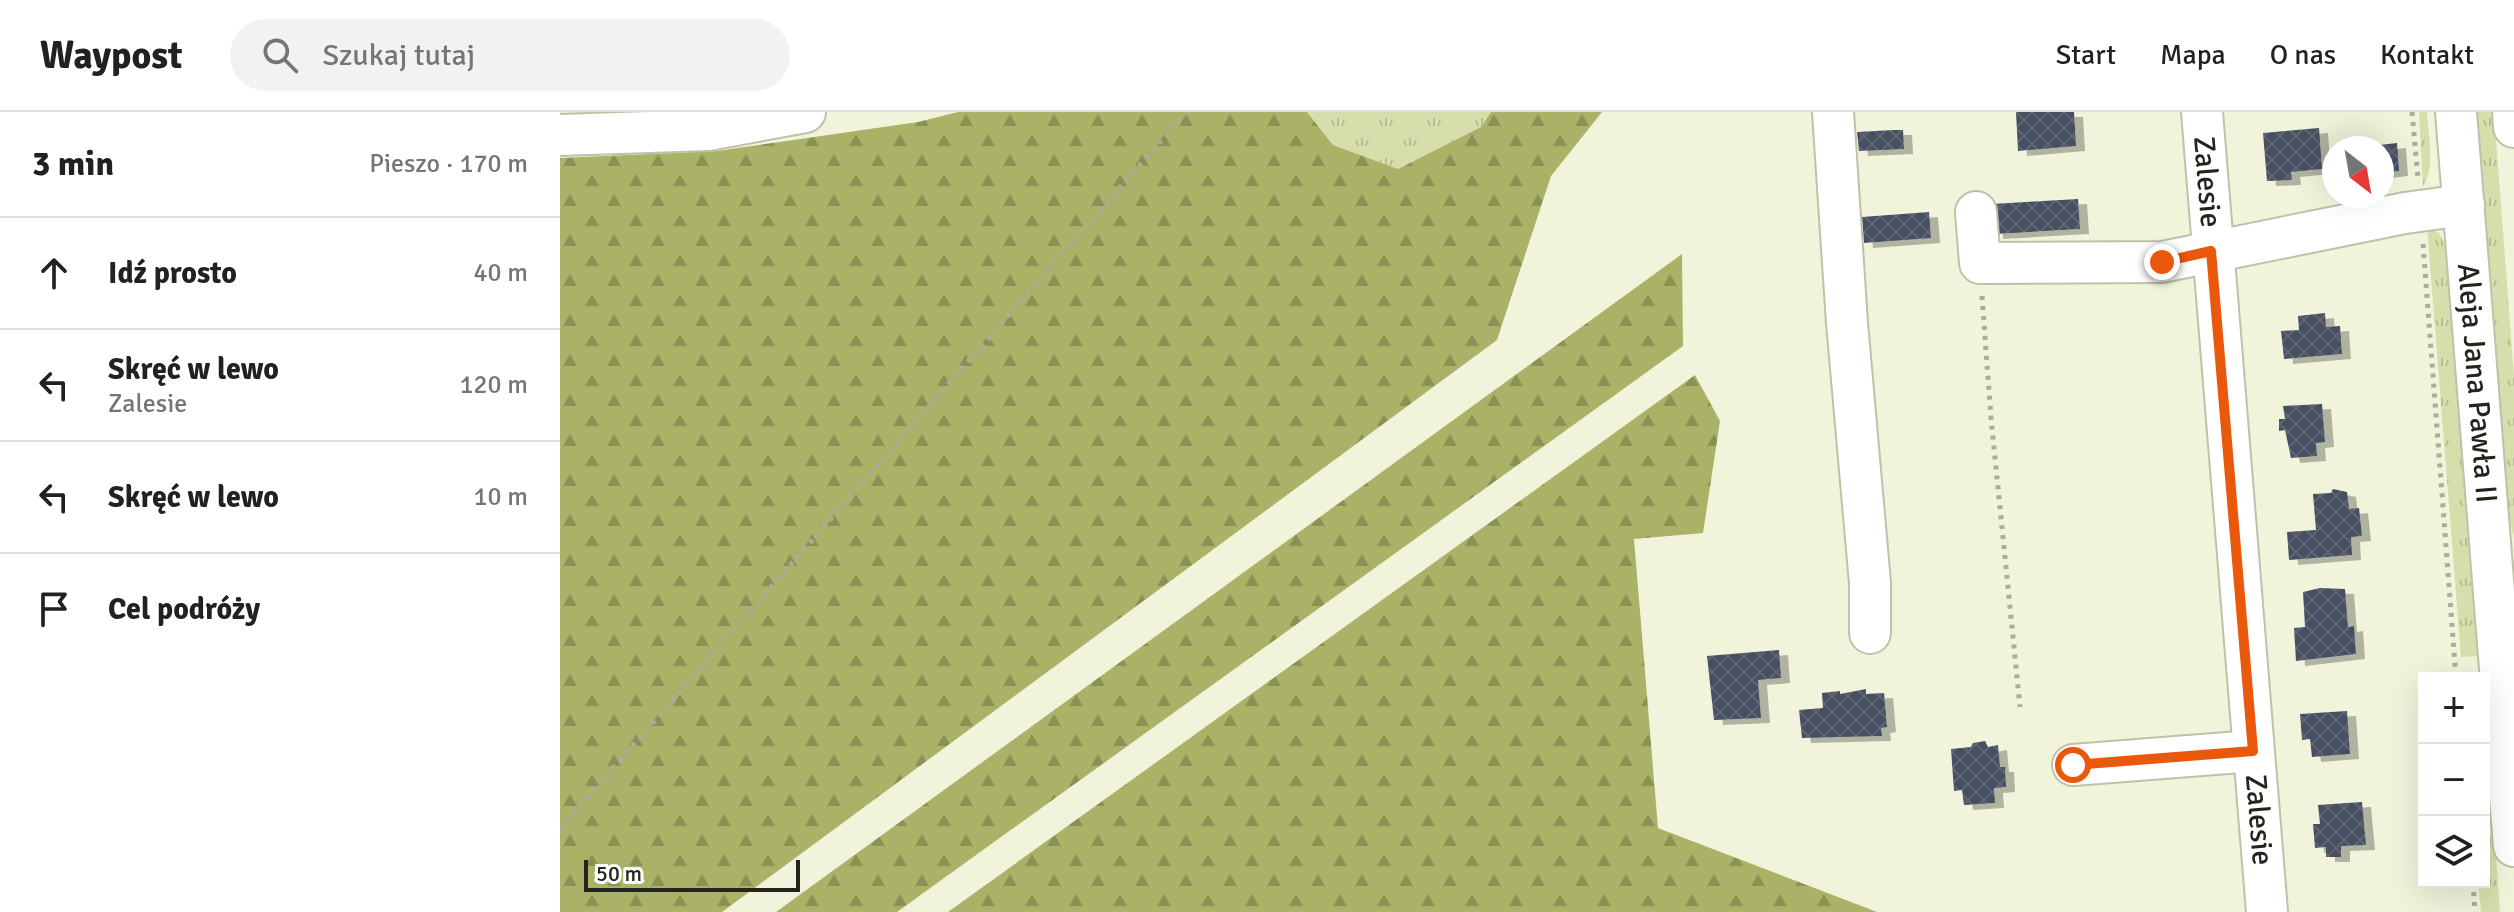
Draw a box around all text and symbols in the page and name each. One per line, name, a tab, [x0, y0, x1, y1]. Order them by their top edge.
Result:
search box	[230, 19, 790, 91]
text: Waypost	[40, 32, 182, 79]
icon: search	[258, 33, 302, 77]
text: Szukaj tutaj	[322, 37, 475, 74]
text: Start	[2056, 38, 2116, 72]
text: Mapa	[2160, 38, 2226, 72]
text: O nas	[2270, 38, 2336, 72]
text: Kontakt	[2380, 38, 2474, 72]
street label: Zalesie	[2186, 135, 2230, 229]
north arrow	[2322, 136, 2394, 208]
text: 3 min	[32, 143, 114, 185]
text: Pieszo · 170 m	[369, 148, 528, 180]
route end	[2144, 244, 2180, 280]
icon: ahead	[32, 251, 76, 295]
text: Idź prosto	[108, 255, 237, 292]
text: 40 m	[473, 257, 528, 289]
street label: Aleja Jana Pawła II	[2450, 262, 2505, 504]
text: Skręć w lewo	[108, 351, 279, 388]
icon: left	[32, 363, 76, 407]
text: 120 m	[459, 369, 528, 401]
text: Zalesie	[108, 388, 187, 420]
icon: left	[32, 475, 76, 519]
text: Skręć w lewo	[108, 479, 279, 516]
text: 10 m	[473, 481, 528, 513]
icon: arrive	[32, 587, 76, 631]
text: Cel podróży	[108, 591, 260, 628]
map controls	[2418, 672, 2490, 888]
button: +	[2418, 672, 2490, 744]
button: −	[2418, 744, 2490, 816]
route start	[2055, 747, 2091, 783]
street label: Zalesie	[2237, 773, 2282, 867]
button: layers	[2418, 816, 2490, 888]
scale bar	[584, 856, 800, 892]
text: 50 m	[596, 860, 642, 887]

